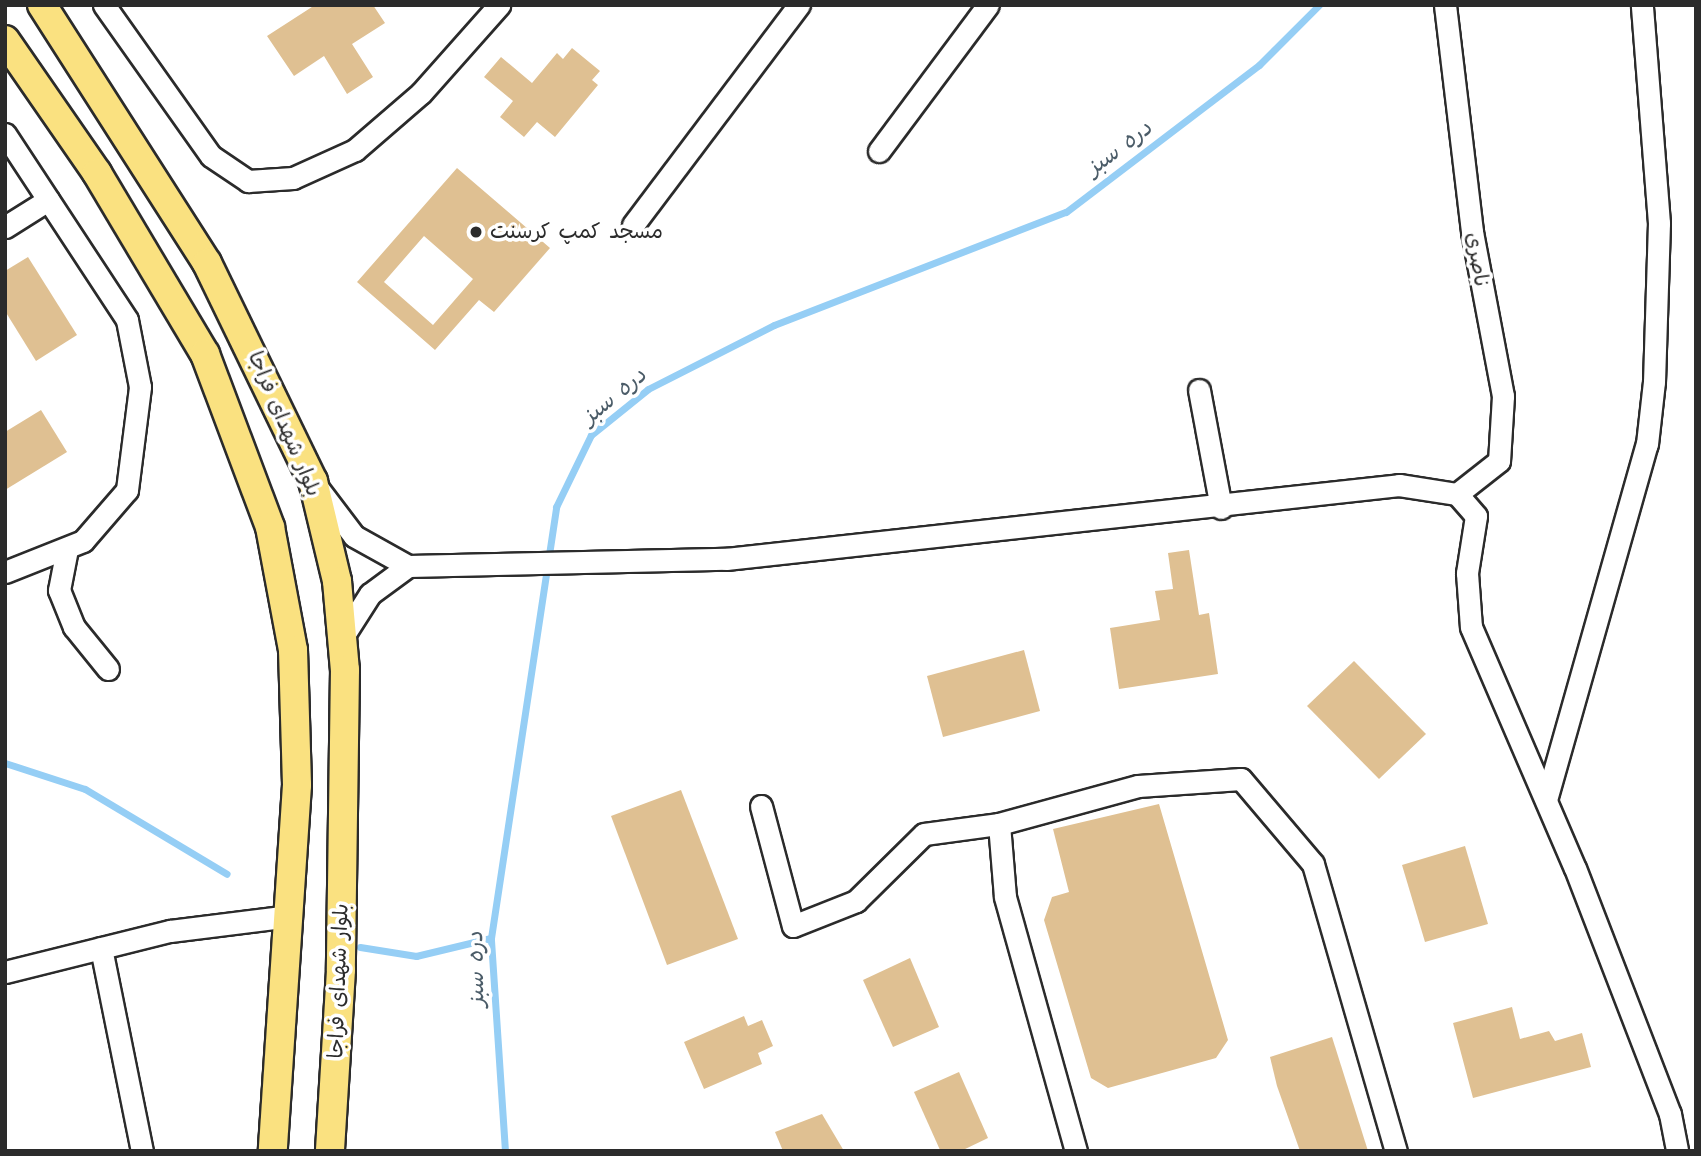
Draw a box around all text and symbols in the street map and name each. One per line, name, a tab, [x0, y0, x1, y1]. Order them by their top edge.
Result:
water label: دره سبز	[1081, 114, 1157, 182]
place label: مسجد کمپ کرسنت	[490, 219, 663, 245]
marker: مسجد کمپ کرسنت	[468, 224, 484, 240]
street label: ناصری	[1460, 231, 1494, 289]
street label: بلوار شهدای فراجا	[242, 348, 326, 500]
water label: دره سبز	[576, 362, 652, 430]
street label: بلوار شهدای فراجا	[324, 903, 354, 1059]
water label: دره سبز	[462, 931, 490, 1007]

